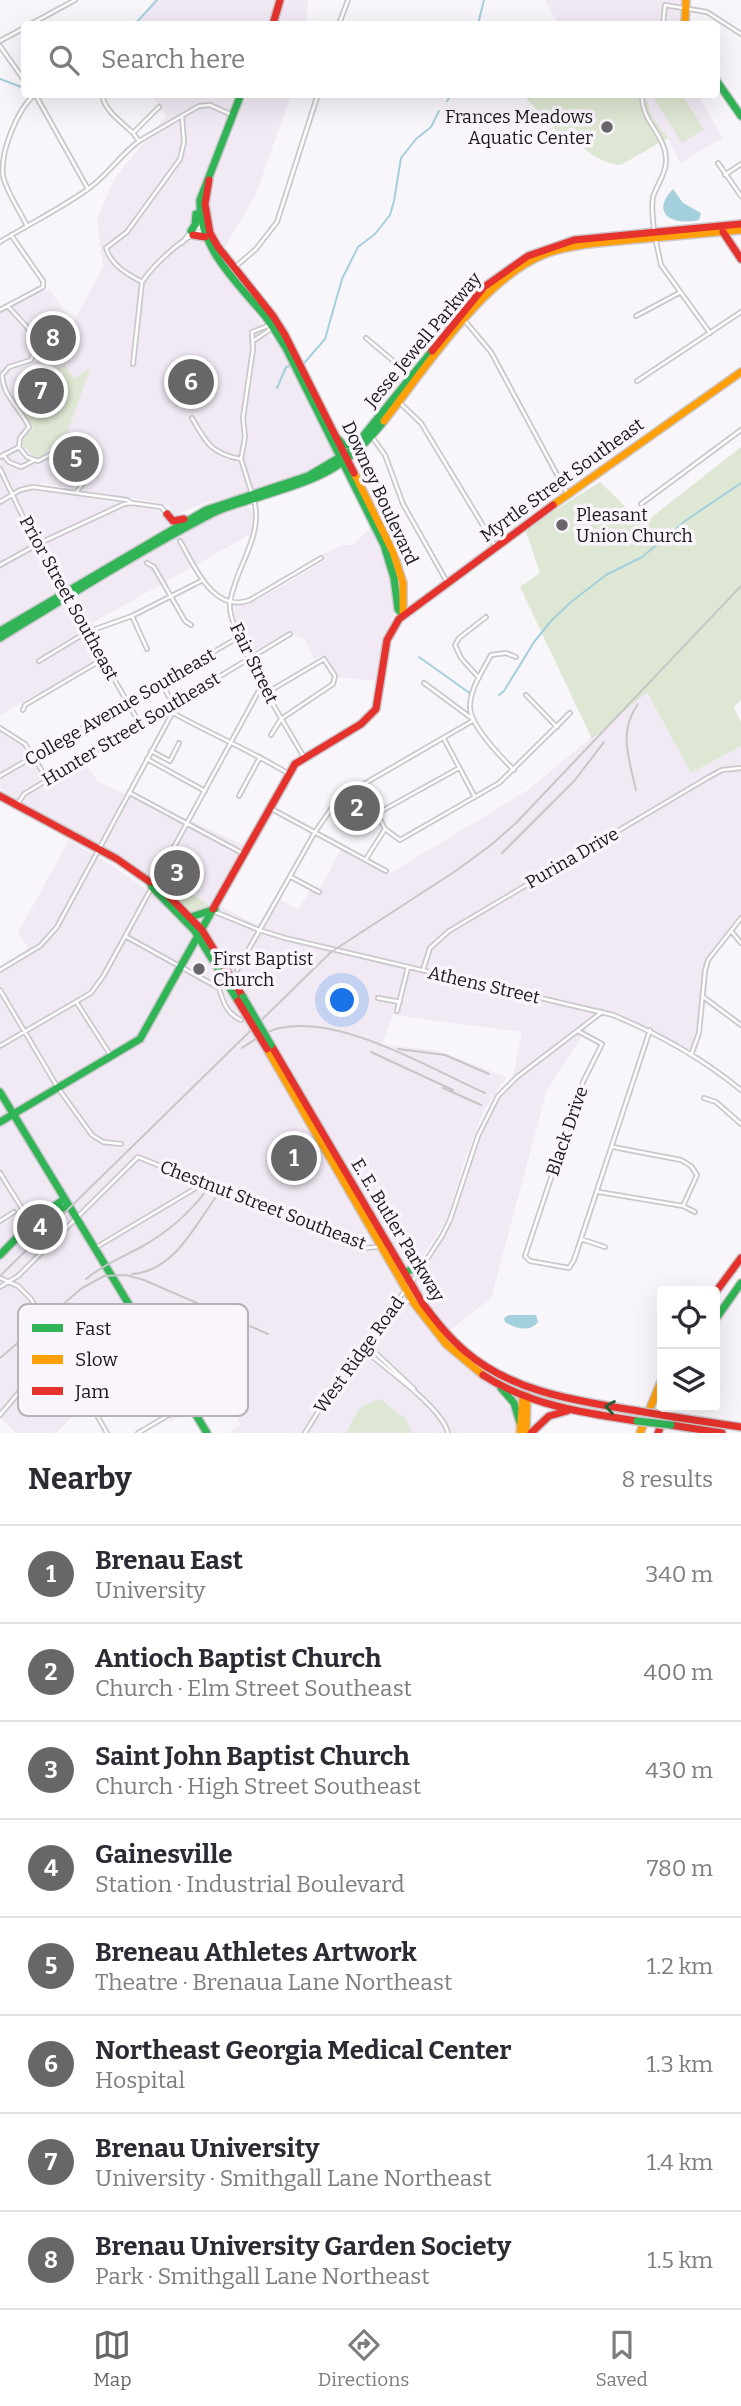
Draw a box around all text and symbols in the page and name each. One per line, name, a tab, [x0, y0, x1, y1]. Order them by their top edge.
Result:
search box	[21, 21, 720, 98]
icon: search	[45, 41, 83, 79]
text: Search here	[101, 44, 245, 75]
place label: Frances Meadows Aquatic Center	[445, 106, 593, 149]
marker: Frances Meadows Aquatic Center	[599, 119, 615, 135]
street label: Jesse Jewell Parkway	[359, 267, 486, 413]
pin: 8	[30, 312, 76, 364]
pin: 6	[168, 356, 214, 408]
pin: 7	[18, 365, 64, 417]
street label: Myrtle Street Southeast	[476, 413, 648, 547]
street label: Downey Boulevard	[337, 418, 423, 569]
pin: 5	[53, 433, 99, 485]
place label: Pleasant Union Church	[576, 504, 693, 547]
street label: Prior Street Southeast	[15, 512, 124, 684]
marker: Pleasant Union Church	[554, 517, 570, 533]
street label: Fair Street	[225, 619, 283, 707]
street label: College Avenue Southeast	[21, 643, 220, 771]
street label: Hunter Street Southeast	[38, 667, 224, 791]
pin: 2	[334, 782, 380, 834]
street label: Purina Drive	[521, 822, 623, 894]
pin: 3	[154, 847, 200, 899]
place label: First Baptist Church	[213, 948, 314, 991]
marker: First Baptist Church	[191, 961, 207, 977]
street label: Athens Street	[426, 961, 542, 1009]
your location	[325, 983, 359, 1017]
street label: Black Drive	[541, 1083, 593, 1179]
pin: 1	[271, 1132, 317, 1184]
street label: E. E. Butler Parkway	[347, 1154, 450, 1306]
street label: Chestnut Street Southeast	[157, 1156, 369, 1255]
pin: 4	[17, 1201, 63, 1253]
map controls	[657, 1286, 720, 1412]
button: locate	[657, 1286, 720, 1349]
street label: West Ridge Road	[309, 1292, 409, 1418]
legend	[18, 1304, 248, 1416]
text: Fast	[75, 1317, 112, 1340]
text: Slow	[75, 1348, 118, 1371]
button: layers	[657, 1349, 720, 1412]
text: Jam	[74, 1380, 109, 1403]
one-way arrow	[604, 1400, 616, 1415]
text: Nearby	[28, 1461, 132, 1497]
text: 8 results	[621, 1465, 713, 1493]
text: Brenau East	[95, 1545, 243, 1576]
text: 1	[46, 1560, 56, 1588]
text: 340 m	[645, 1560, 713, 1588]
text: University	[95, 1576, 205, 1604]
text: Antioch Baptist Church	[95, 1643, 381, 1674]
text: 2	[45, 1658, 57, 1686]
text: 400 m	[644, 1658, 713, 1686]
text: Church · Elm Street Southeast	[95, 1674, 412, 1702]
text: Saint John Baptist Church	[95, 1741, 410, 1772]
text: 3	[44, 1756, 58, 1784]
text: 430 m	[645, 1756, 713, 1784]
text: Church · High Street Southeast	[95, 1772, 421, 1800]
text: Gainesville	[95, 1839, 233, 1870]
text: 4	[44, 1854, 58, 1882]
text: 780 m	[647, 1854, 713, 1882]
text: Station · Industrial Boulevard	[95, 1870, 405, 1898]
text: Breneau Athletes Artwork	[95, 1937, 417, 1968]
text: 5	[45, 1952, 57, 1980]
text: 1.2 km	[647, 1952, 713, 1980]
text: Theatre · Brenaua Lane Northeast	[95, 1968, 452, 1996]
text: Northeast Georgia Medical Center	[95, 2035, 511, 2066]
text: 6	[44, 2050, 58, 2078]
text: 1.3 km	[646, 2050, 713, 2078]
text: Hospital	[95, 2066, 185, 2094]
text: Brenau University	[95, 2133, 319, 2164]
text: 7	[45, 2148, 57, 2176]
text: 1.4 km	[647, 2148, 713, 2176]
text: University · Smithgall Lane Northeast	[95, 2164, 492, 2192]
text: Brenau University Garden Society	[95, 2231, 511, 2262]
text: 8	[44, 2246, 58, 2274]
text: 1.5 km	[647, 2246, 713, 2274]
text: Park · Smithgall Lane Northeast	[95, 2262, 430, 2290]
tab: Map	[93, 2326, 132, 2391]
tab: Directions	[318, 2326, 409, 2391]
tab: Saved	[596, 2326, 648, 2391]

